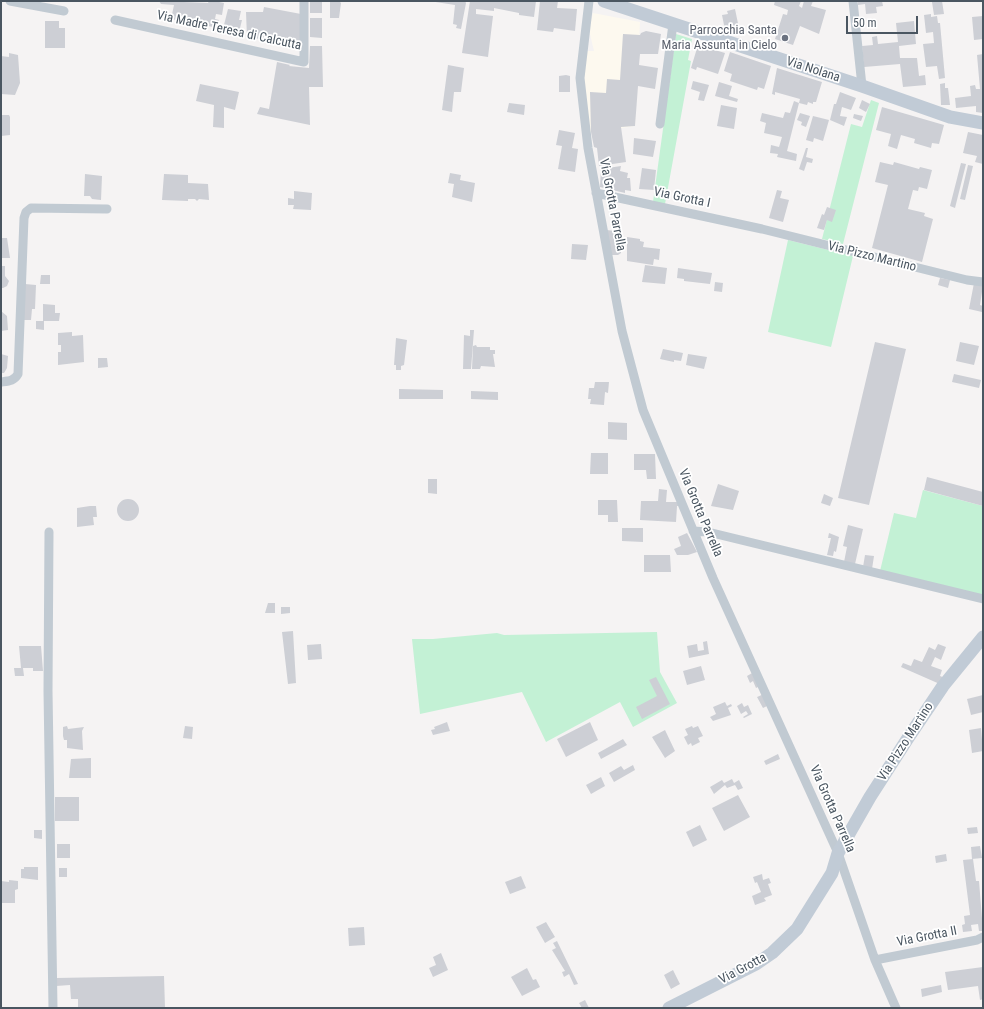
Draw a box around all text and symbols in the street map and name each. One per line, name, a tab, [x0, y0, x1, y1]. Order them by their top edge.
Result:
street label: Via Madre Teresa di Calcutta	[155, 8, 303, 54]
scale bar	[848, 8, 920, 34]
text: 50 m	[853, 16, 877, 30]
place label: Parrocchia Santa Maria Assunta in Cielo	[662, 23, 777, 54]
marker: Parrocchia Santa Maria Assunta in Cielo	[780, 33, 790, 43]
street label: Via Nolana	[784, 54, 842, 86]
street label: Via Grotta Parrella	[595, 157, 629, 253]
street label: Via Grotta I	[652, 184, 712, 212]
street label: Via Pizzo Martino	[826, 238, 918, 276]
street label: Via Grotta Parrella	[674, 467, 726, 559]
street label: Via Pizzo Martino	[875, 700, 937, 784]
street label: Via Grotta Parrella	[806, 763, 858, 855]
street label: Via Grotta II	[896, 924, 958, 950]
street label: Via Grotta	[717, 950, 769, 988]

